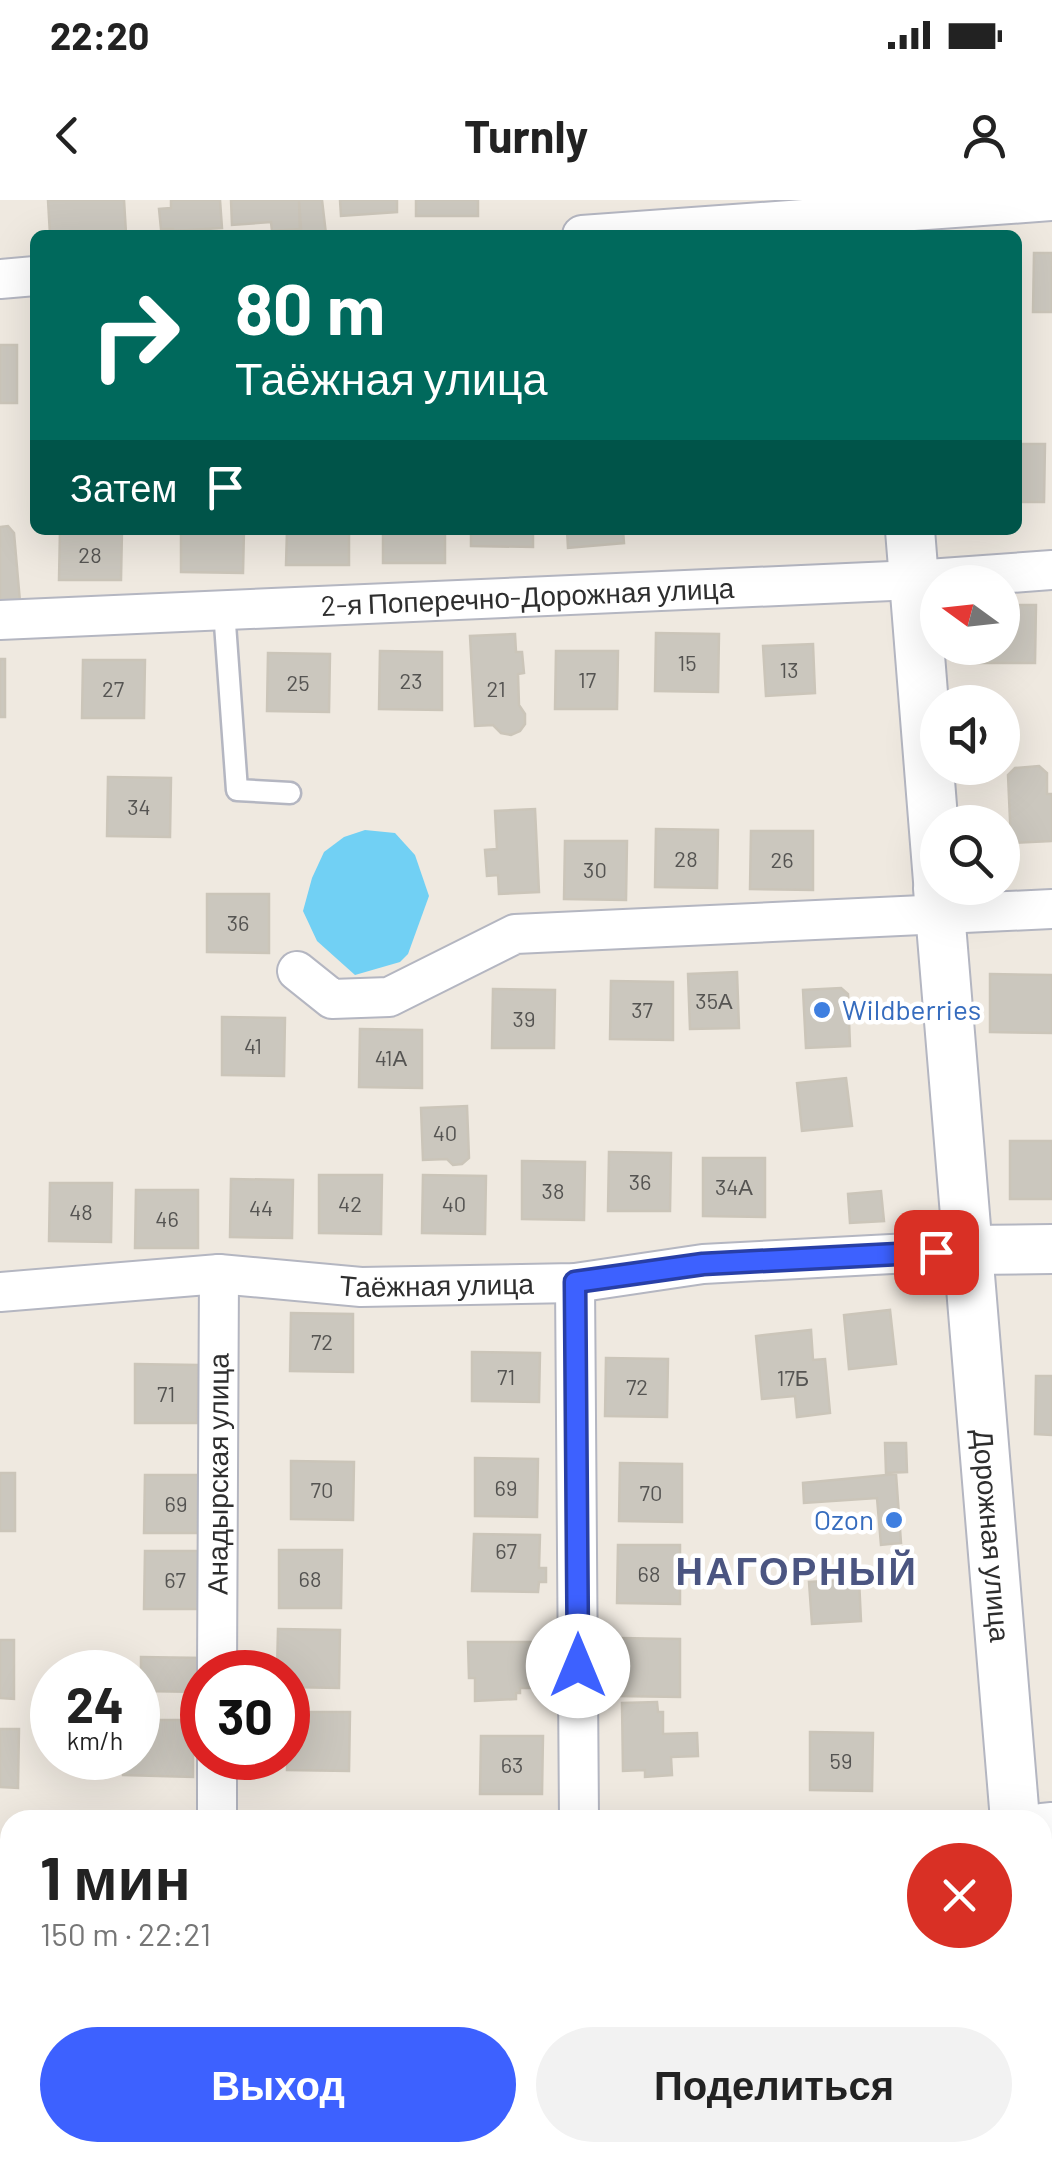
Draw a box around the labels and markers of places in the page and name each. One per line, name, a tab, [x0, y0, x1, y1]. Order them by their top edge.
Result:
place label: Wildberries	[842, 992, 981, 1026]
marker: Wildberries	[811, 999, 833, 1021]
pin	[894, 1210, 979, 1295]
place label: Ozon	[814, 1502, 874, 1536]
marker: Ozon	[883, 1509, 905, 1531]

